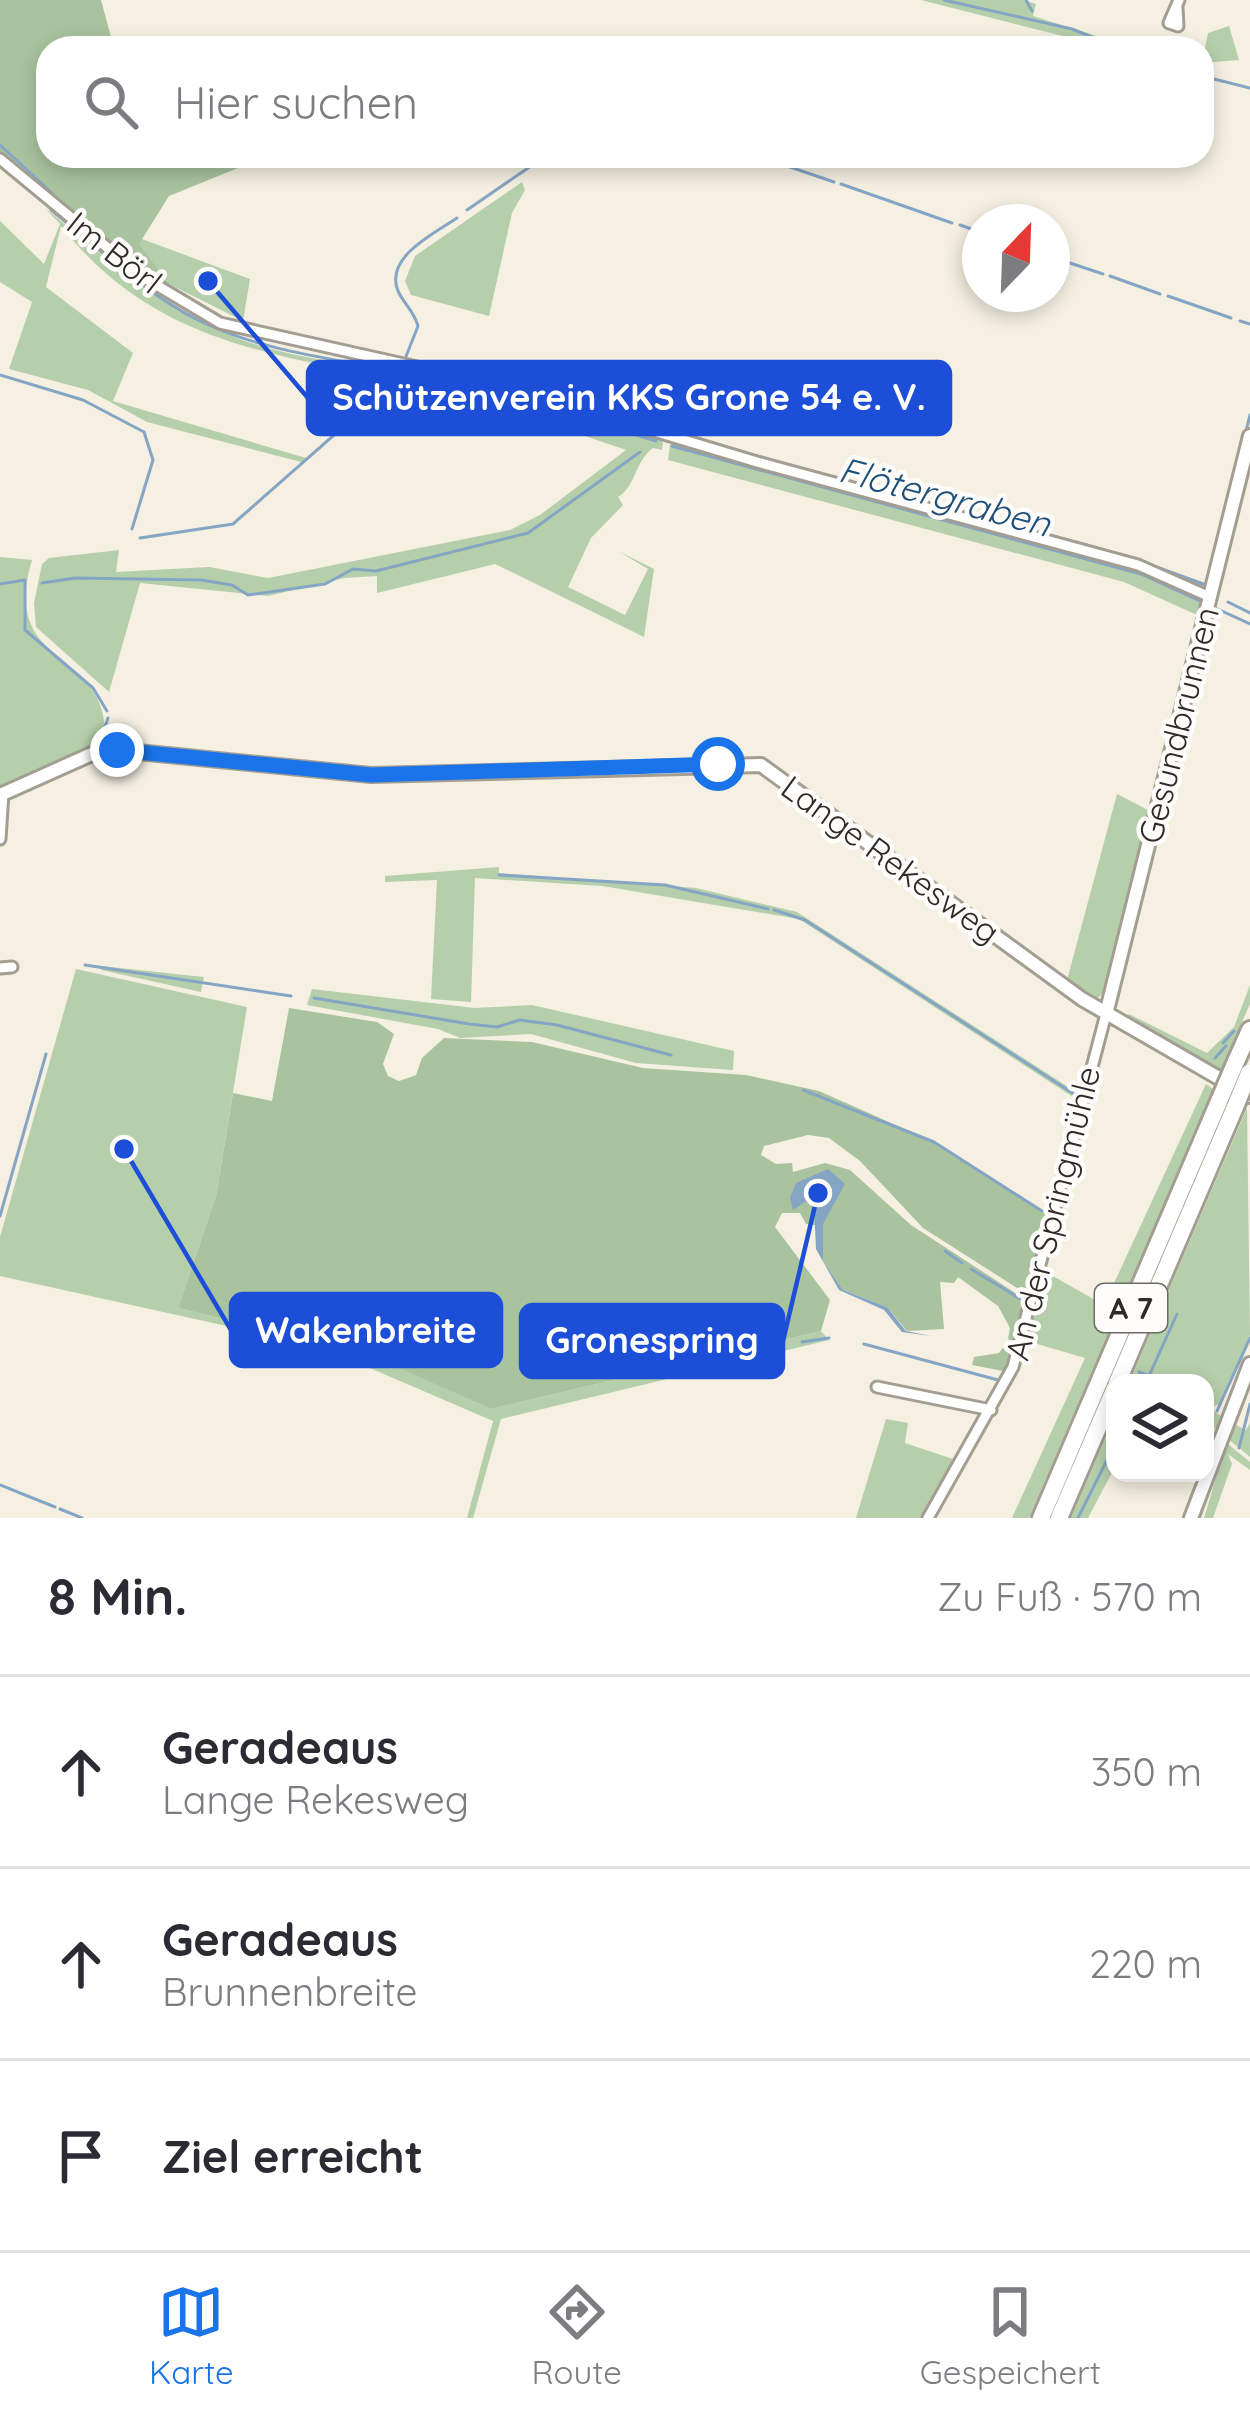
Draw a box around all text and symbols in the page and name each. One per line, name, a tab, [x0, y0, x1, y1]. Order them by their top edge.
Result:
search box	[36, 36, 1214, 168]
icon: search	[78, 69, 144, 135]
text: Hier suchen	[174, 74, 418, 130]
street label: Im Börl	[59, 202, 171, 302]
north arrow	[962, 204, 1070, 312]
callout: Schützenverein KKS Grone 54 e. V.	[308, 362, 950, 434]
text: Schützenverein KKS Grone 54 e. V.	[332, 374, 926, 419]
water label: Flötergraben	[834, 446, 1057, 546]
street label: Gesundbrunnen	[1129, 603, 1227, 847]
route end	[90, 723, 144, 777]
route start	[691, 737, 745, 791]
street label: Lange Rekesweg	[774, 766, 1008, 952]
street label: An der Springmühle	[996, 1062, 1108, 1364]
road number: A 7	[1095, 1284, 1167, 1332]
callout: Wakenbreite	[231, 1294, 501, 1366]
callout: Gronespring	[521, 1305, 783, 1377]
text: Wakenbreite	[255, 1307, 477, 1352]
text: Gronespring	[545, 1317, 759, 1362]
map controls	[1106, 1374, 1214, 1482]
button: layers	[1106, 1374, 1214, 1482]
text: 8 Min.	[48, 1564, 187, 1628]
text: Zu Fuß · 570 m	[937, 1572, 1202, 1621]
text: Geradeaus	[162, 1719, 398, 1775]
icon: ahead	[48, 1739, 114, 1805]
text: 350 m	[1091, 1747, 1202, 1796]
text: Lange Rekesweg	[162, 1775, 469, 1824]
text: Geradeaus	[162, 1911, 398, 1967]
icon: ahead	[48, 1931, 114, 1997]
text: 220 m	[1089, 1939, 1202, 1988]
text: Brunnenbreite	[162, 1967, 418, 2016]
icon: arrive	[48, 2123, 114, 2189]
text: Ziel erreicht	[162, 2128, 423, 2184]
tab: Karte	[149, 2279, 234, 2392]
tab: Route	[532, 2279, 622, 2392]
tab: Gespeichert	[920, 2279, 1101, 2392]

